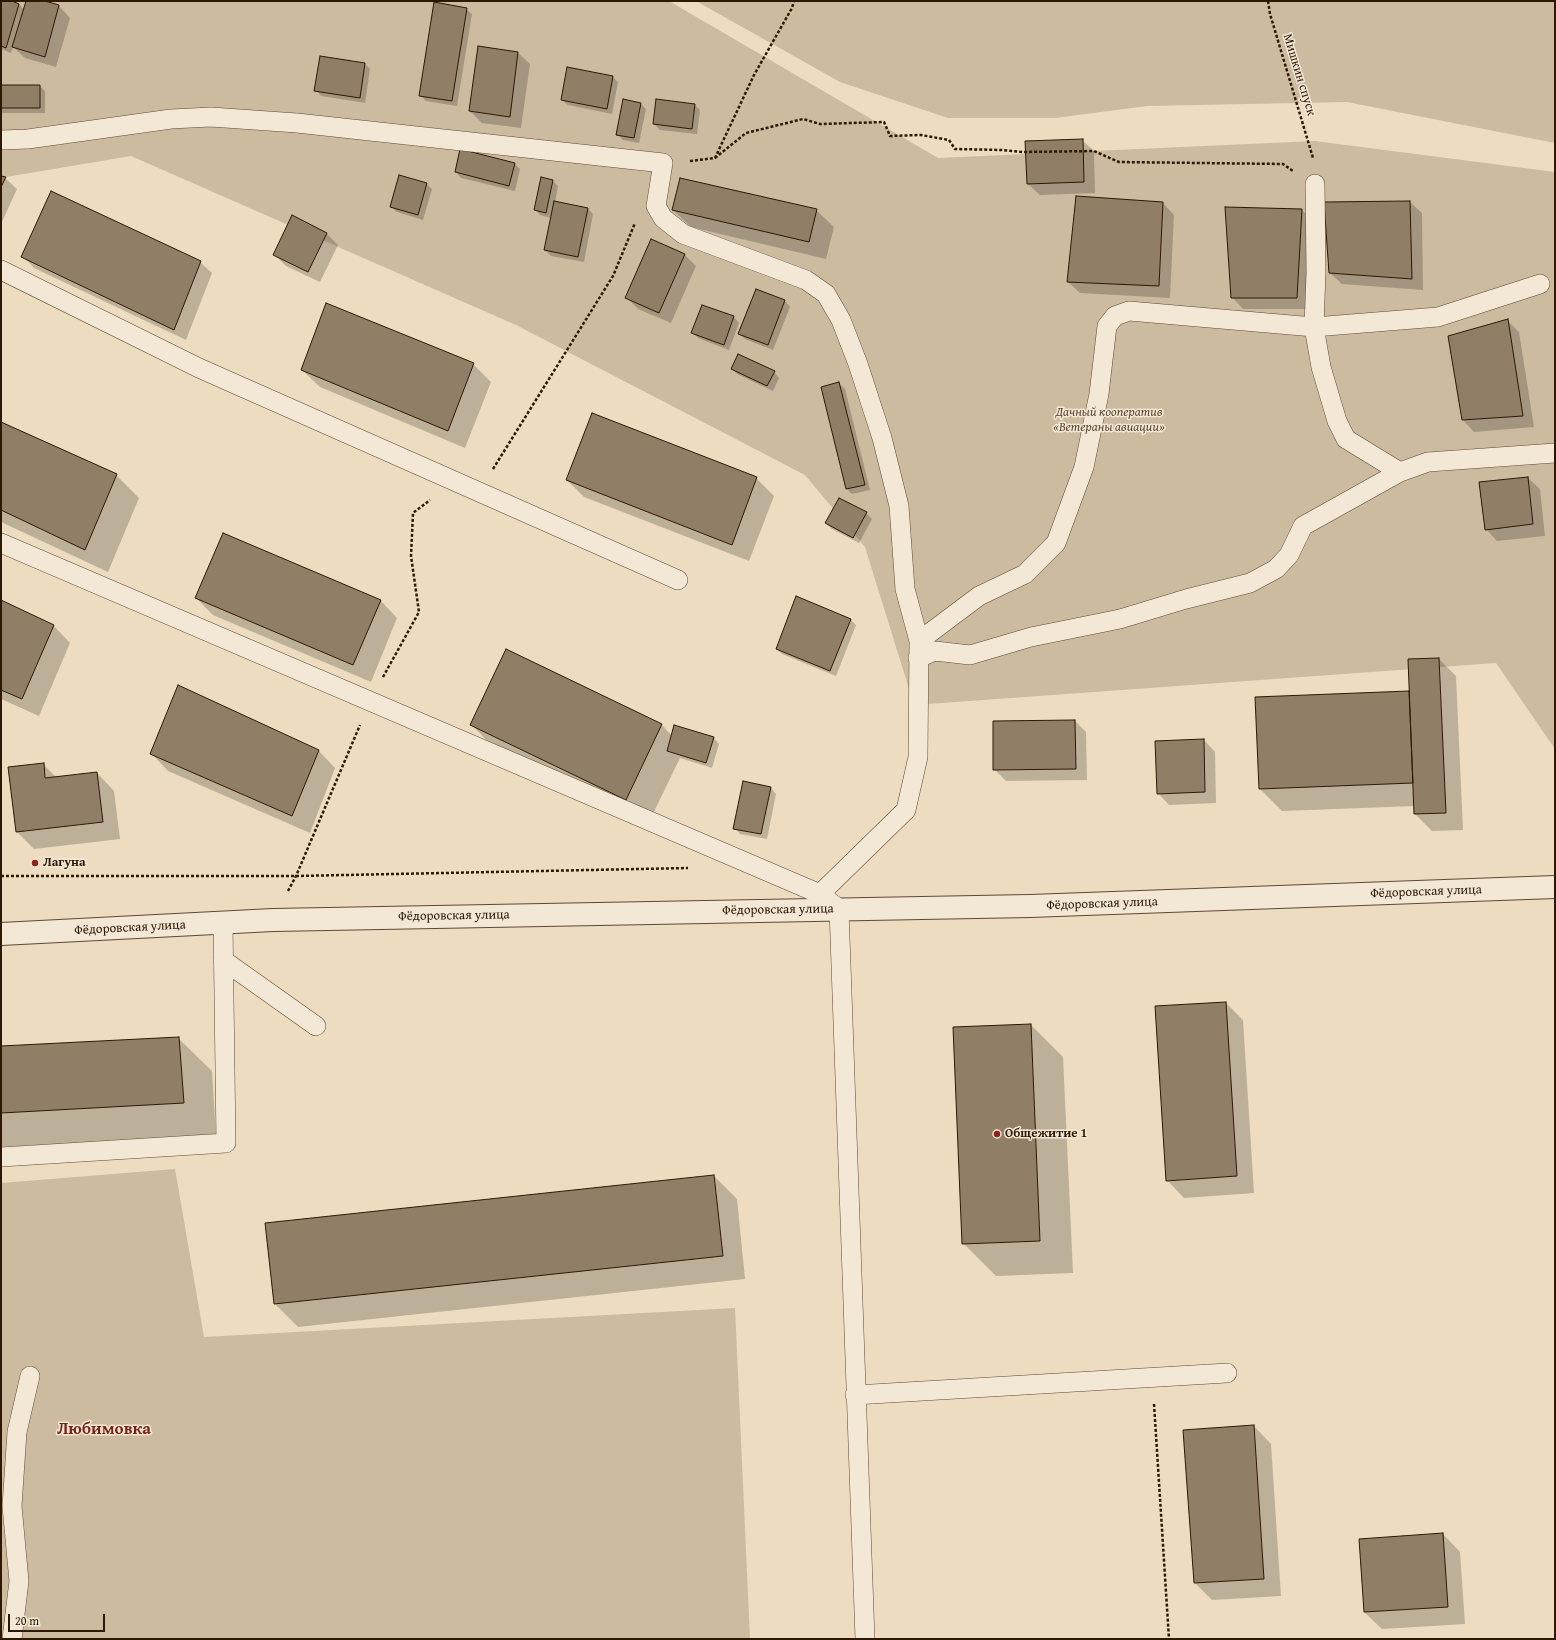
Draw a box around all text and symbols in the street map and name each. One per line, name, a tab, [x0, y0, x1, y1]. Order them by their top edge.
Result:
street label: Мишкин спуск	[1279, 32, 1319, 118]
park label: Дачный кооператив «Ветераны авиации»	[1053, 405, 1165, 436]
place label: Лагуна	[43, 855, 86, 871]
marker: Лагуна	[30, 858, 40, 868]
street label: Фёдоровская улица	[1370, 882, 1482, 902]
street label: Фёдоровская улица	[1046, 894, 1158, 914]
street label: Фёдоровская улица	[722, 901, 834, 919]
street label: Фёдоровская улица	[398, 907, 510, 925]
street label: Фёдоровская улица	[74, 917, 186, 939]
place label: Общежитие 1	[1005, 1126, 1087, 1142]
marker: Общежитие 1	[992, 1129, 1002, 1139]
district label: Любимовка	[57, 1420, 151, 1440]
scale bar	[10, 1606, 107, 1632]
text: 20 m	[15, 1612, 39, 1629]

